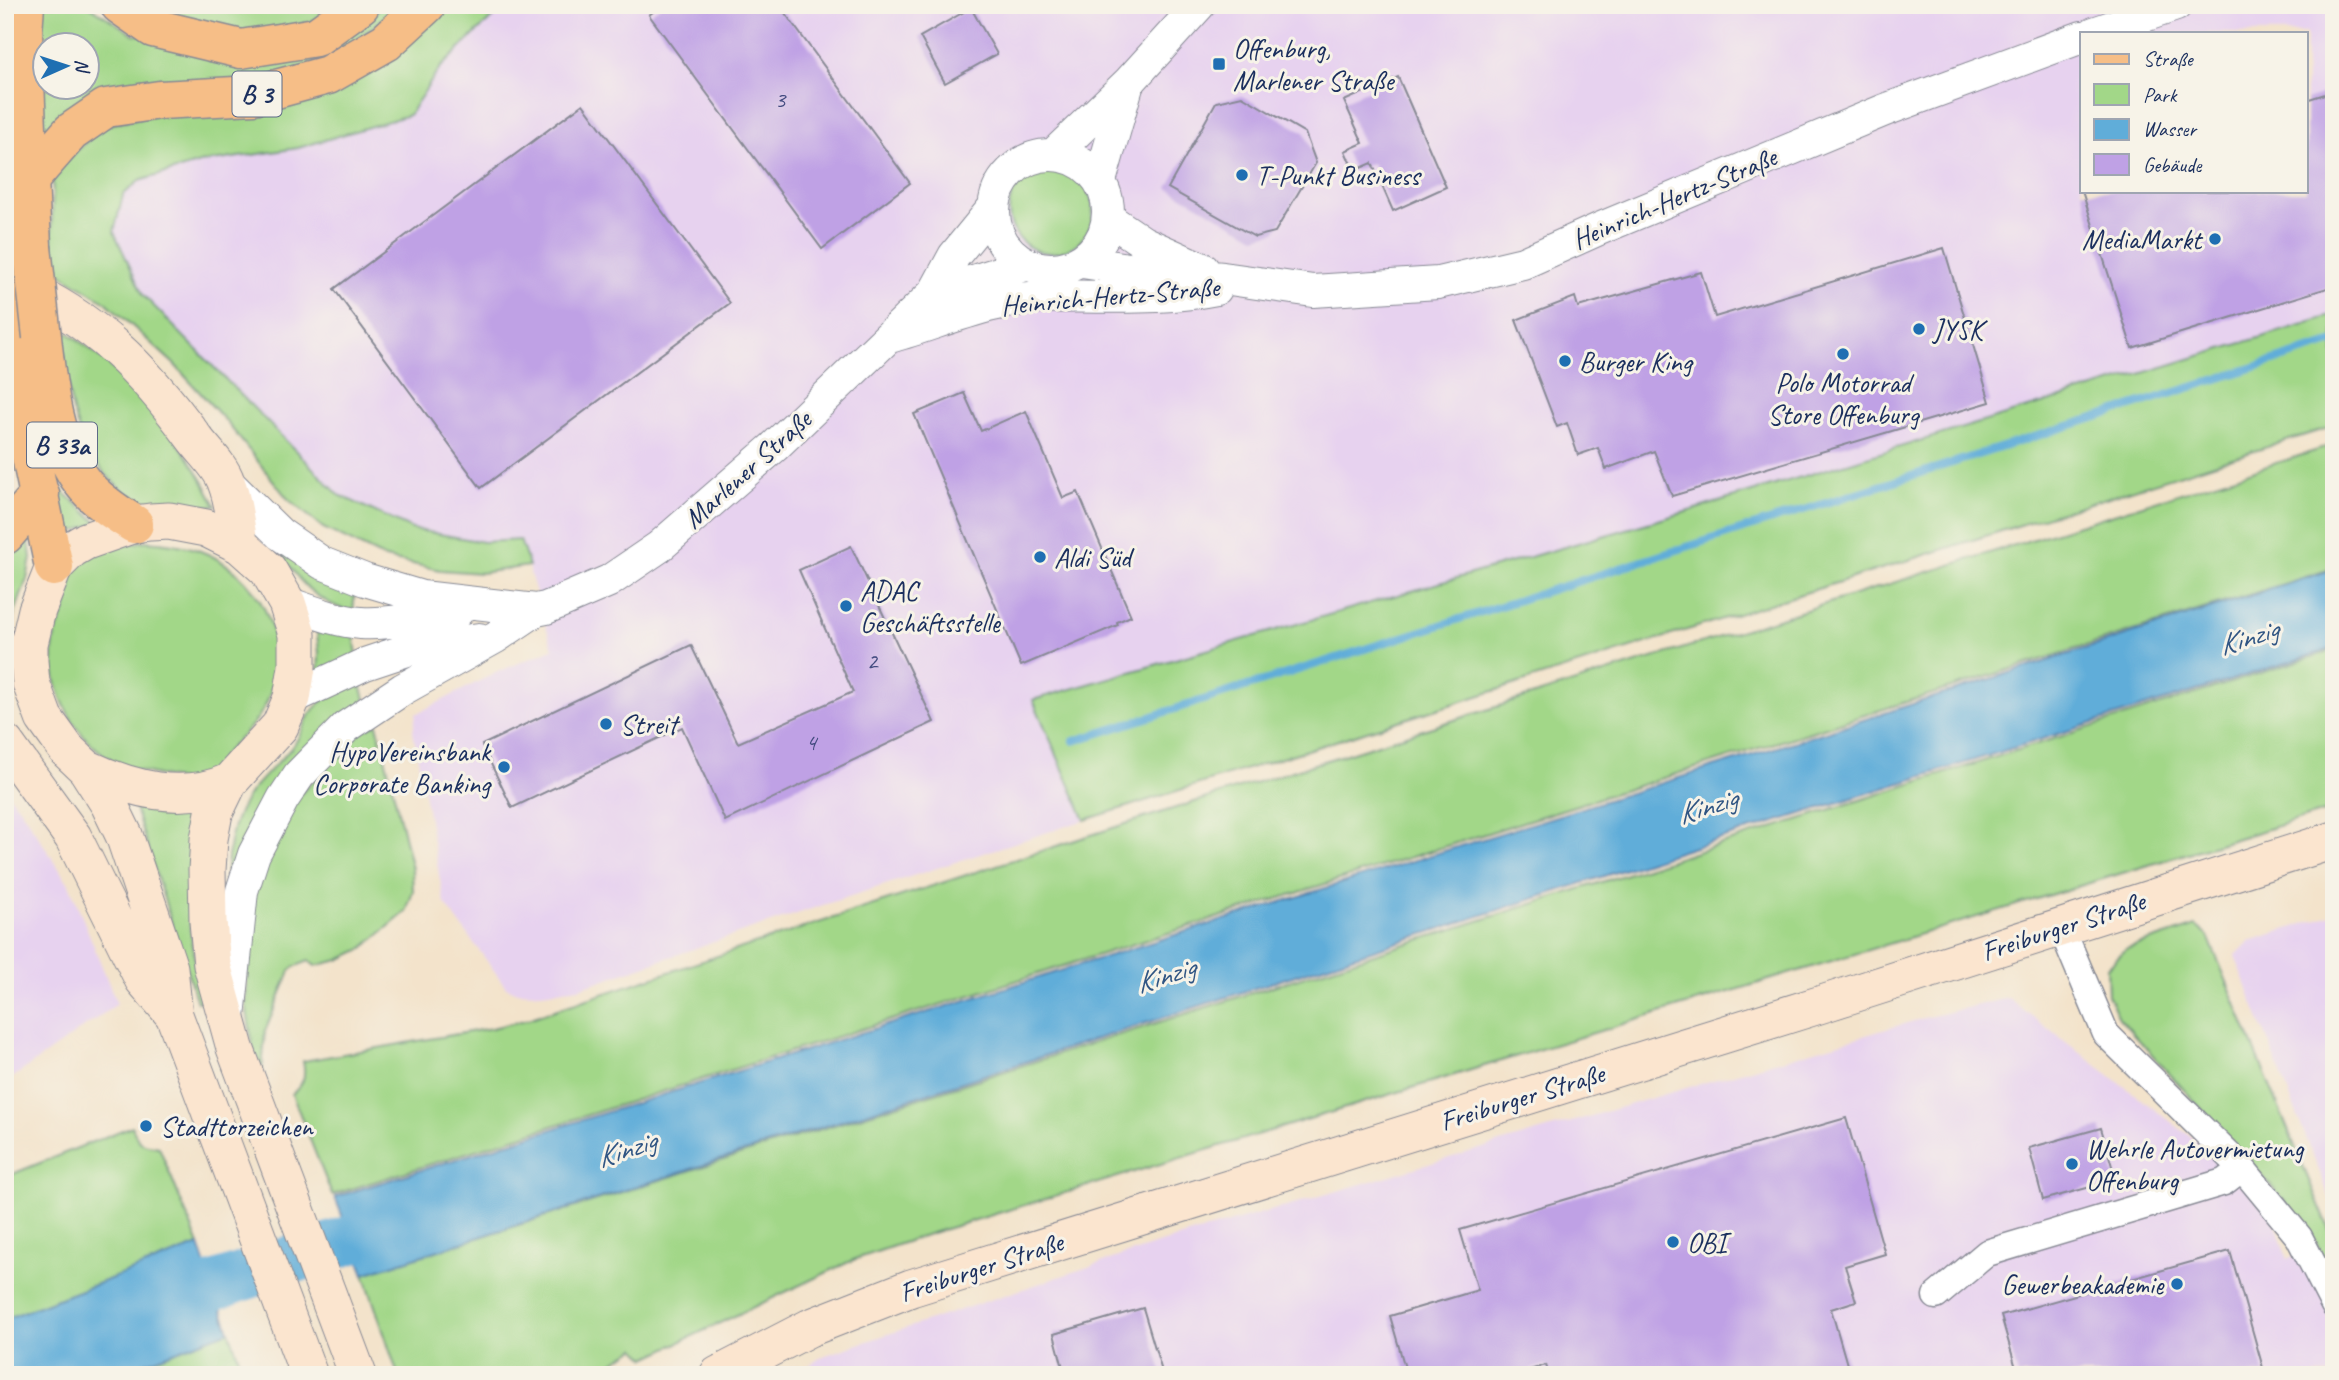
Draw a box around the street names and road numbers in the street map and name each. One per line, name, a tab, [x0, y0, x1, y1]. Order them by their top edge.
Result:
road number: B 3	[232, 72, 282, 116]
street label: Heinrich-Hertz-Straße	[1566, 138, 1783, 257]
street label: Heinrich-Hertz-Straße	[1000, 269, 1222, 323]
street label: Marlener Straße	[676, 401, 820, 536]
road number: B 33a	[27, 422, 97, 467]
street label: Freiburger Straße	[1977, 883, 2151, 969]
street label: Freiburger Straße	[1436, 1055, 1610, 1139]
street label: Freiburger Straße	[895, 1224, 1069, 1310]

